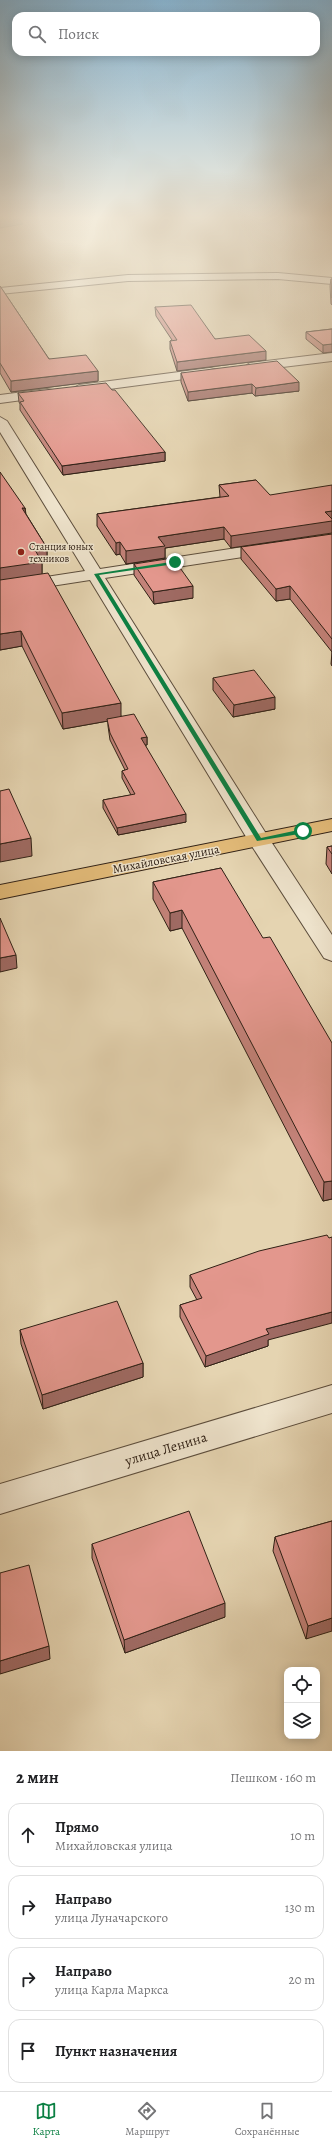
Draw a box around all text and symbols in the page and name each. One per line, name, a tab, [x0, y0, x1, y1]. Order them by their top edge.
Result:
search box	[12, 12, 320, 56]
icon: search	[26, 23, 48, 45]
text: Поиск	[58, 24, 99, 44]
place label: Станция юных техников	[29, 540, 93, 565]
marker: Станция юных техников	[16, 547, 26, 557]
route end	[166, 553, 184, 571]
route start	[294, 822, 312, 840]
street label: Михайловская улица	[111, 841, 221, 877]
street label: улица Ленина	[122, 1427, 210, 1471]
map controls	[284, 1667, 320, 1739]
button: locate	[284, 1667, 320, 1703]
button: layers	[284, 1703, 320, 1739]
text: 2 мин	[16, 1766, 59, 1789]
text: Пешком · 160 m	[230, 1769, 316, 1786]
text: Прямо	[55, 1817, 99, 1837]
icon: ahead	[17, 1824, 39, 1846]
text: 10 m	[290, 1827, 315, 1844]
text: Михайловская улица	[55, 1837, 173, 1854]
text: Направо	[55, 1889, 112, 1909]
icon: right	[17, 1896, 39, 1918]
text: 130 m	[285, 1899, 315, 1916]
text: улица Луначарского	[55, 1909, 168, 1926]
text: Направо	[55, 1961, 112, 1981]
icon: right	[17, 1968, 39, 1990]
text: 20 m	[289, 1971, 315, 1988]
text: улица Карла Маркса	[55, 1981, 168, 1998]
icon: arrive	[17, 2040, 39, 2062]
text: Пункт назначения	[55, 2041, 177, 2061]
tab: Карта	[32, 2100, 60, 2139]
tab: Маршрут	[125, 2100, 170, 2139]
tab: Сохранённые	[235, 2100, 300, 2139]

